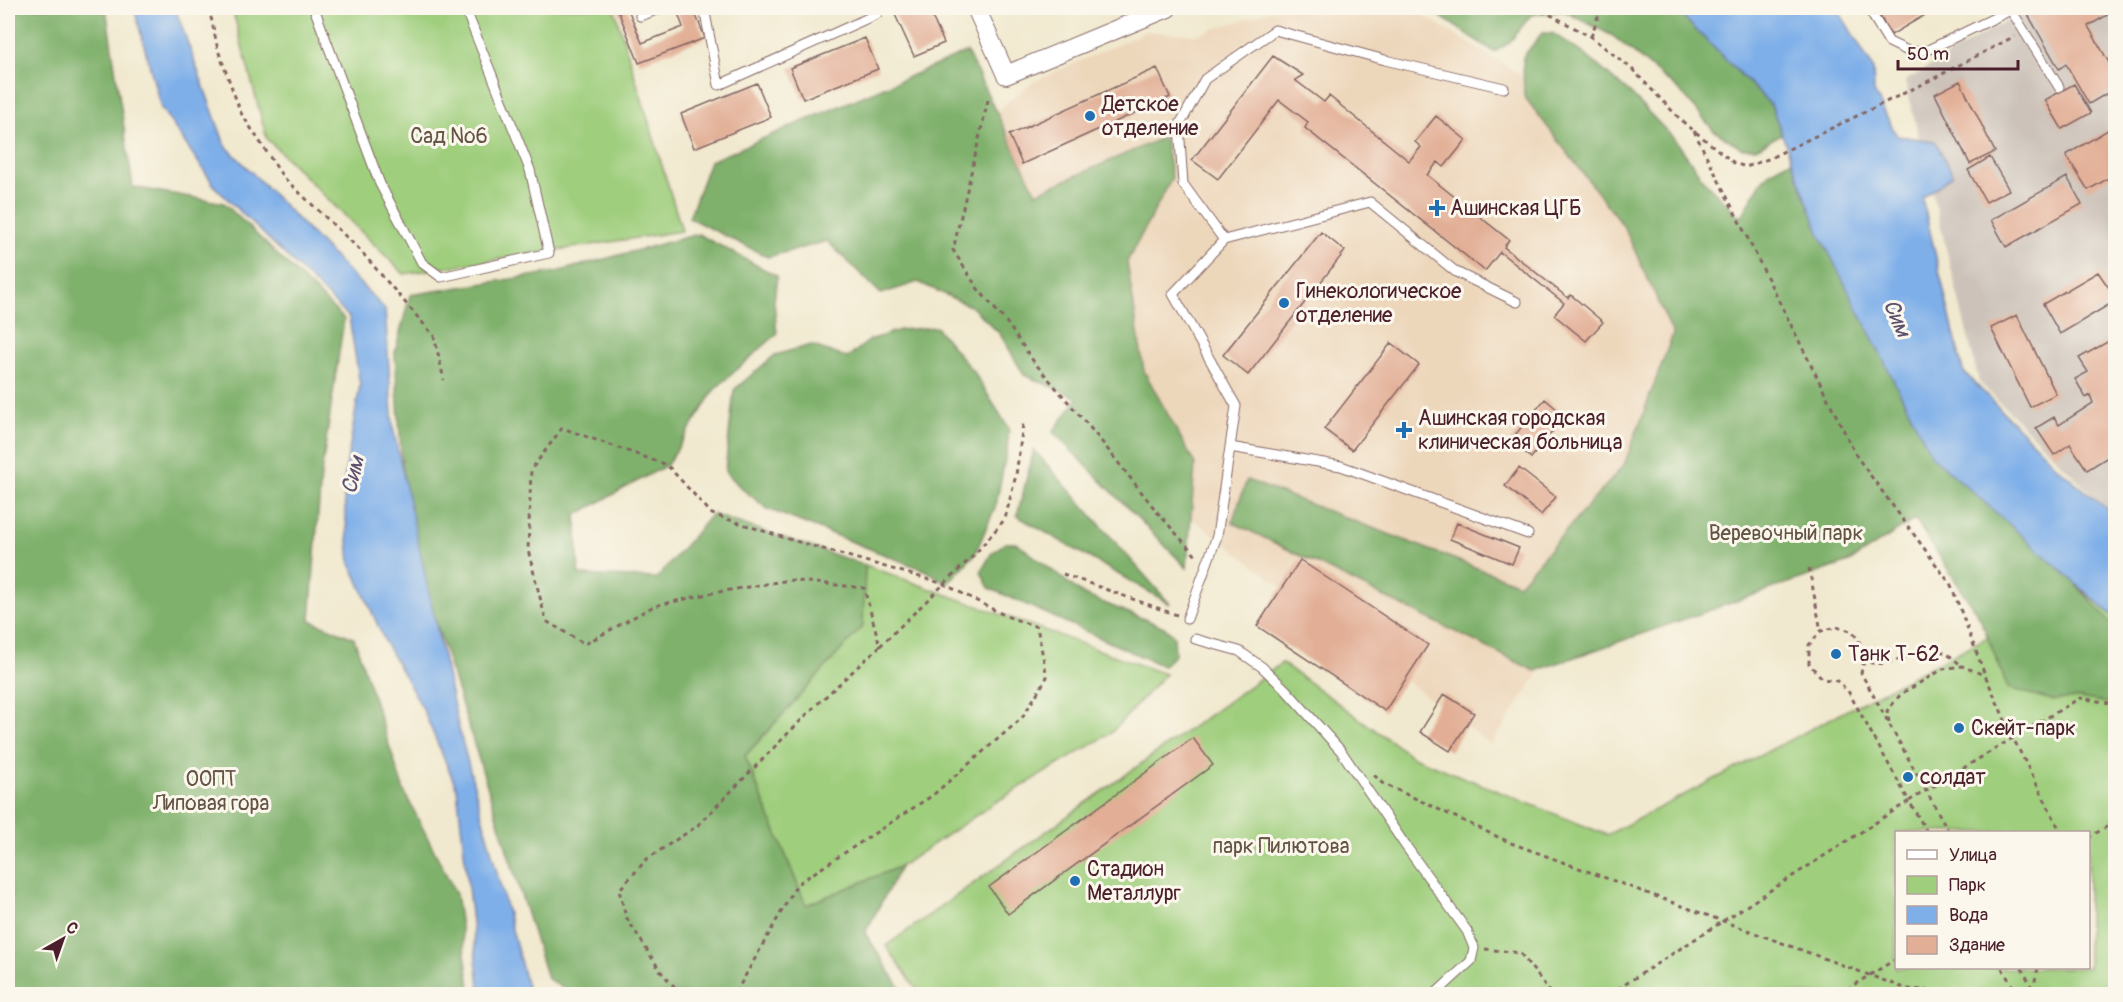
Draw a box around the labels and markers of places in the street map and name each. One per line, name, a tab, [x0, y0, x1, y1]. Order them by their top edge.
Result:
place label: Детское отделение	[1101, 91, 1199, 142]
marker: Детское отделение	[1083, 109, 1097, 123]
place label: Ашинская ЦГБ	[1450, 195, 1582, 222]
marker: Ашинская ЦГБ	[1428, 199, 1446, 217]
place label: Гинекологическое отделение	[1296, 278, 1462, 329]
marker: Гинекологическое отделение	[1277, 296, 1291, 310]
place label: Ашинская городская клиническая больница	[1418, 405, 1623, 456]
marker: Ашинская городская клиническая больница	[1395, 421, 1413, 439]
place label: Танк Т-62	[1848, 641, 1940, 668]
marker: Танк Т-62	[1829, 647, 1843, 661]
place label: Скейт-парк	[1971, 715, 2076, 742]
marker: Скейт-парк	[1952, 721, 1966, 735]
place label: солдат	[1920, 764, 1986, 791]
marker: солдат	[1901, 770, 1915, 784]
place label: Стадион Металлург	[1087, 856, 1181, 907]
marker: Стадион Металлург	[1068, 874, 1082, 888]

